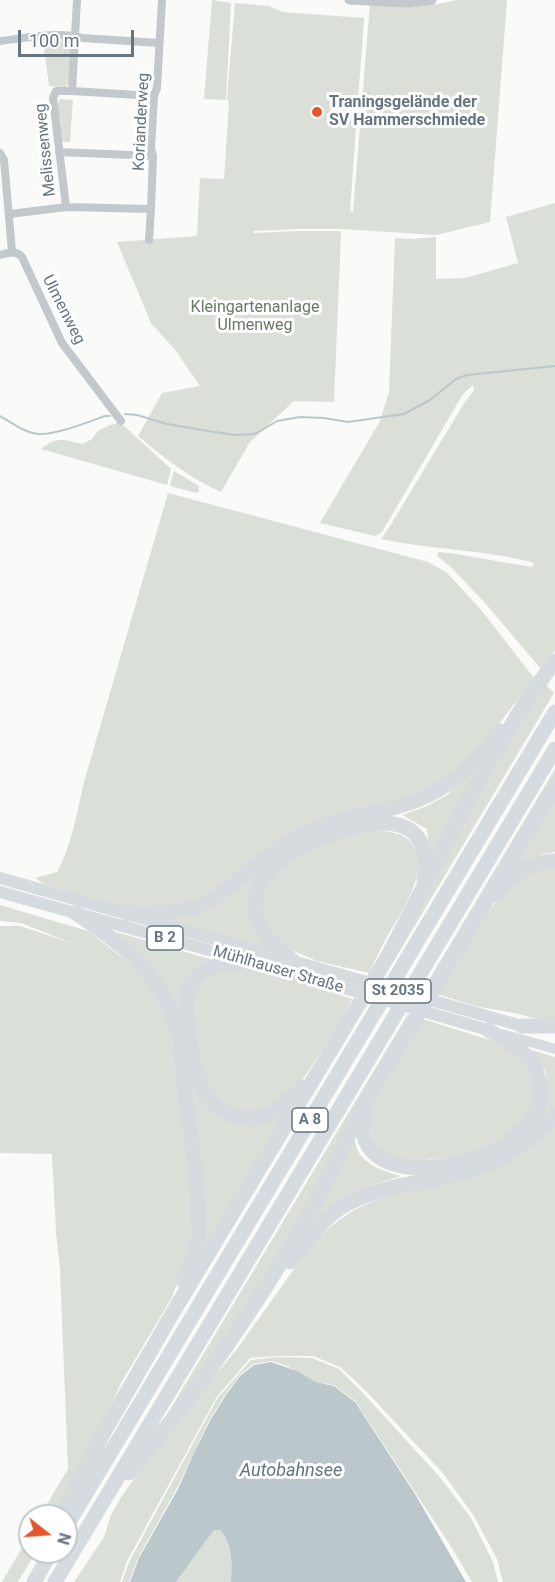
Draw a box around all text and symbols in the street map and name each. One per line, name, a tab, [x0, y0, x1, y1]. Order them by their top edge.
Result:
scale bar	[21, 18, 136, 56]
text: 100 m	[29, 30, 80, 51]
street label: Korianderweg	[130, 72, 154, 172]
place label: Traningsgelände der SV Hammerschmiede	[329, 93, 485, 131]
street label: Melissenweg	[32, 102, 60, 198]
marker: Traningsgelände der SV Hammerschmiede	[310, 105, 324, 119]
street label: Ulmenweg	[37, 272, 89, 348]
park label: Kleingartenanlage Ulmenweg	[191, 298, 319, 336]
road number: B 2	[147, 926, 183, 950]
street label: Mühlhauser Straße	[211, 942, 345, 998]
road number: St 2035	[365, 979, 431, 1003]
road number: A 8	[292, 1108, 328, 1132]
water label: Autobahnsee	[240, 1460, 342, 1482]
north arrow	[18, 1504, 78, 1564]
text: N	[53, 1531, 75, 1547]

